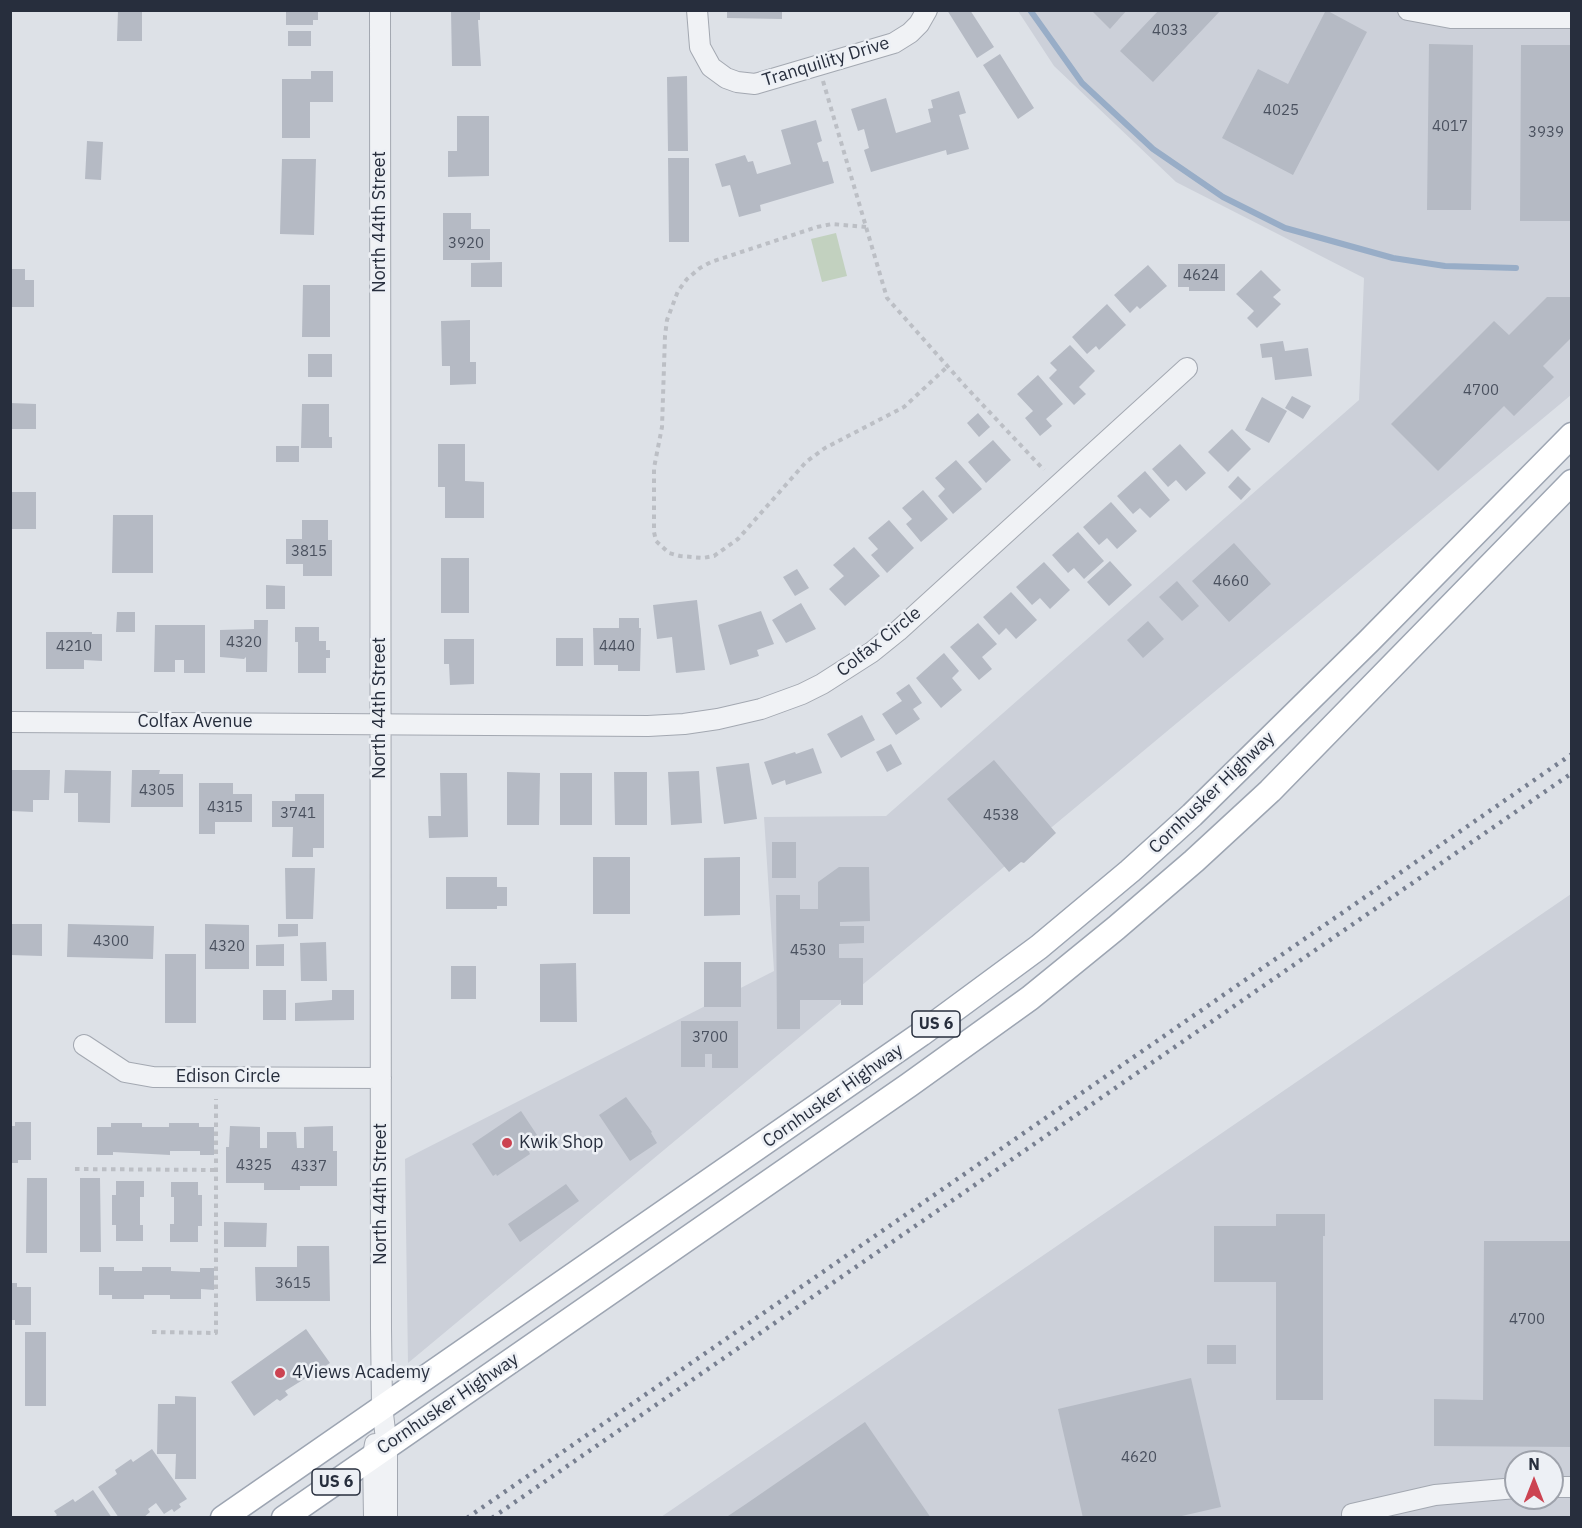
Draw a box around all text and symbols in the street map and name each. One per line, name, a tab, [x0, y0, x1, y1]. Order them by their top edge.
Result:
house number: 4033	[1152, 22, 1188, 40]
street label: Tranquility Drive	[760, 32, 892, 92]
house number: 4025	[1263, 102, 1299, 120]
house number: 4017	[1432, 118, 1468, 136]
house number: 3939	[1528, 124, 1564, 142]
street label: North 44th Street	[369, 151, 391, 293]
house number: 3920	[448, 235, 484, 253]
house number: 4624	[1183, 267, 1219, 285]
house number: 4700	[1463, 382, 1499, 400]
house number: 3815	[291, 543, 327, 561]
house number: 4660	[1213, 573, 1249, 591]
street label: Colfax Circle	[833, 602, 925, 682]
house number: 4320	[226, 634, 262, 652]
street label: North 44th Street	[369, 637, 391, 779]
house number: 4210	[56, 638, 92, 656]
house number: 4440	[599, 638, 635, 656]
street label: Colfax Avenue	[137, 711, 253, 733]
street label: Cornhusker Highway	[1145, 727, 1279, 859]
house number: 4305	[139, 782, 175, 800]
house number: 4315	[207, 799, 243, 817]
house number: 3741	[280, 805, 316, 823]
house number: 4538	[983, 807, 1019, 825]
house number: 4300	[93, 933, 129, 951]
house number: 4320	[209, 938, 245, 956]
house number: 4530	[790, 942, 826, 960]
road number: US 6	[912, 1011, 960, 1037]
house number: 3700	[692, 1029, 728, 1047]
street label: Cornhusker Highway	[759, 1039, 907, 1153]
street label: Edison Circle	[176, 1066, 280, 1088]
street label: North 44th Street	[370, 1123, 392, 1265]
place label: Kwik Shop	[519, 1132, 603, 1154]
marker: Kwik Shop	[500, 1136, 514, 1150]
house number: 4325	[236, 1157, 272, 1175]
house number: 4337	[291, 1158, 327, 1176]
house number: 3615	[275, 1275, 311, 1293]
house number: 4700	[1509, 1311, 1545, 1329]
street label: Cornhusker Highway	[373, 1349, 523, 1459]
place label: 4Views Academy	[292, 1362, 430, 1384]
marker: 4Views Academy	[273, 1366, 287, 1380]
house number: 4620	[1121, 1449, 1157, 1467]
north arrow	[1504, 1450, 1564, 1510]
text: N	[1528, 1454, 1540, 1474]
road number: US 6	[312, 1469, 360, 1495]

